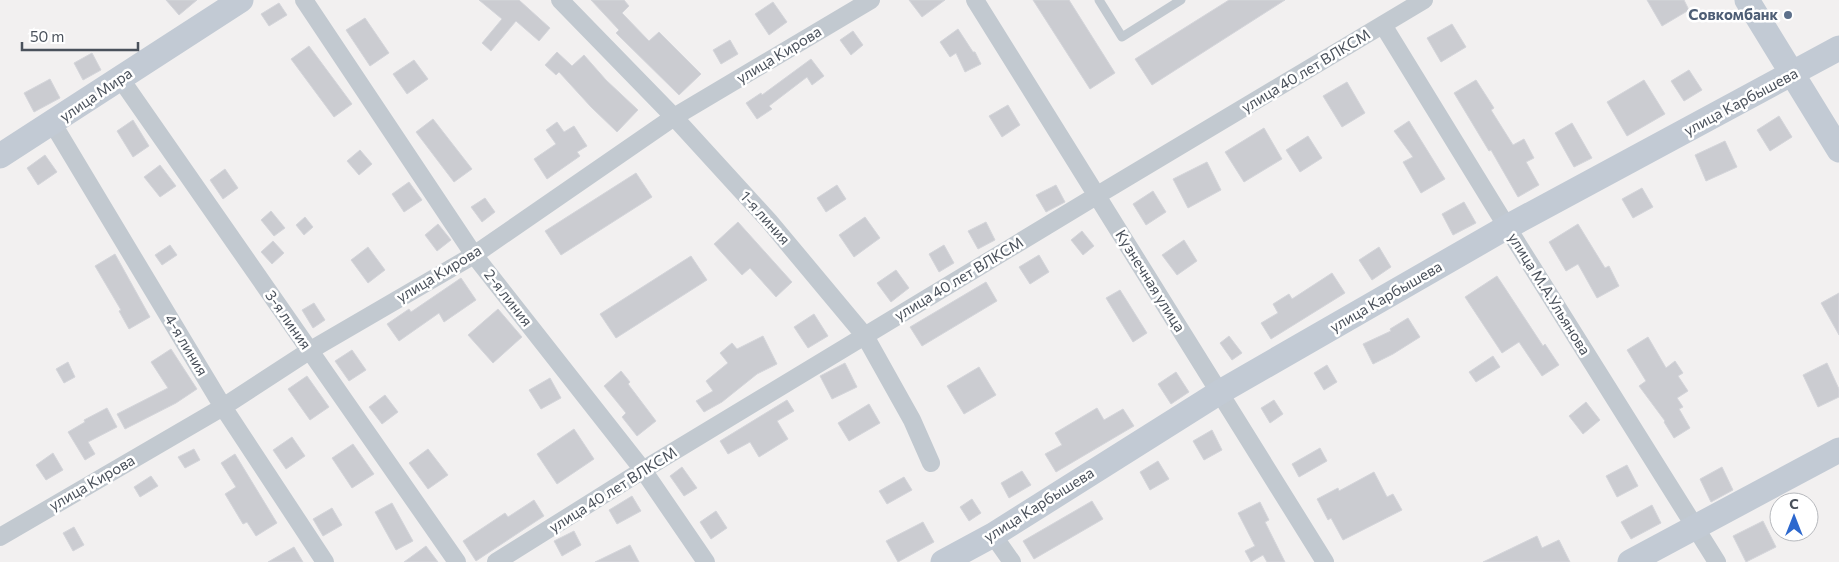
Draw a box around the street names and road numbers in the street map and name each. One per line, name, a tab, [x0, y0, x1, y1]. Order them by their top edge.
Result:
street label: улица Кирова	[733, 22, 824, 87]
street label: улица 40 лет ВЛКСМ	[1238, 25, 1373, 116]
street label: улица Мира	[56, 63, 135, 125]
street label: улица Карбышева	[1680, 63, 1801, 139]
street label: 1-я линия	[737, 187, 794, 248]
street label: Кузнечная улица	[1112, 226, 1190, 335]
street label: улица М.А.Ульянова	[1505, 229, 1595, 358]
street label: улица 40 лет ВЛКСМ	[891, 233, 1026, 324]
street label: улица Кирова	[393, 241, 484, 306]
street label: улица Карбышева	[1326, 257, 1445, 336]
street label: 2-я линия	[481, 265, 537, 330]
street label: 3-я линия	[262, 286, 316, 352]
street label: 4-я линия	[162, 311, 212, 378]
street label: улица 40 лет ВЛКСМ	[545, 443, 680, 536]
street label: улица Кирова	[45, 450, 138, 514]
street label: улица Карбышева	[980, 463, 1097, 545]

